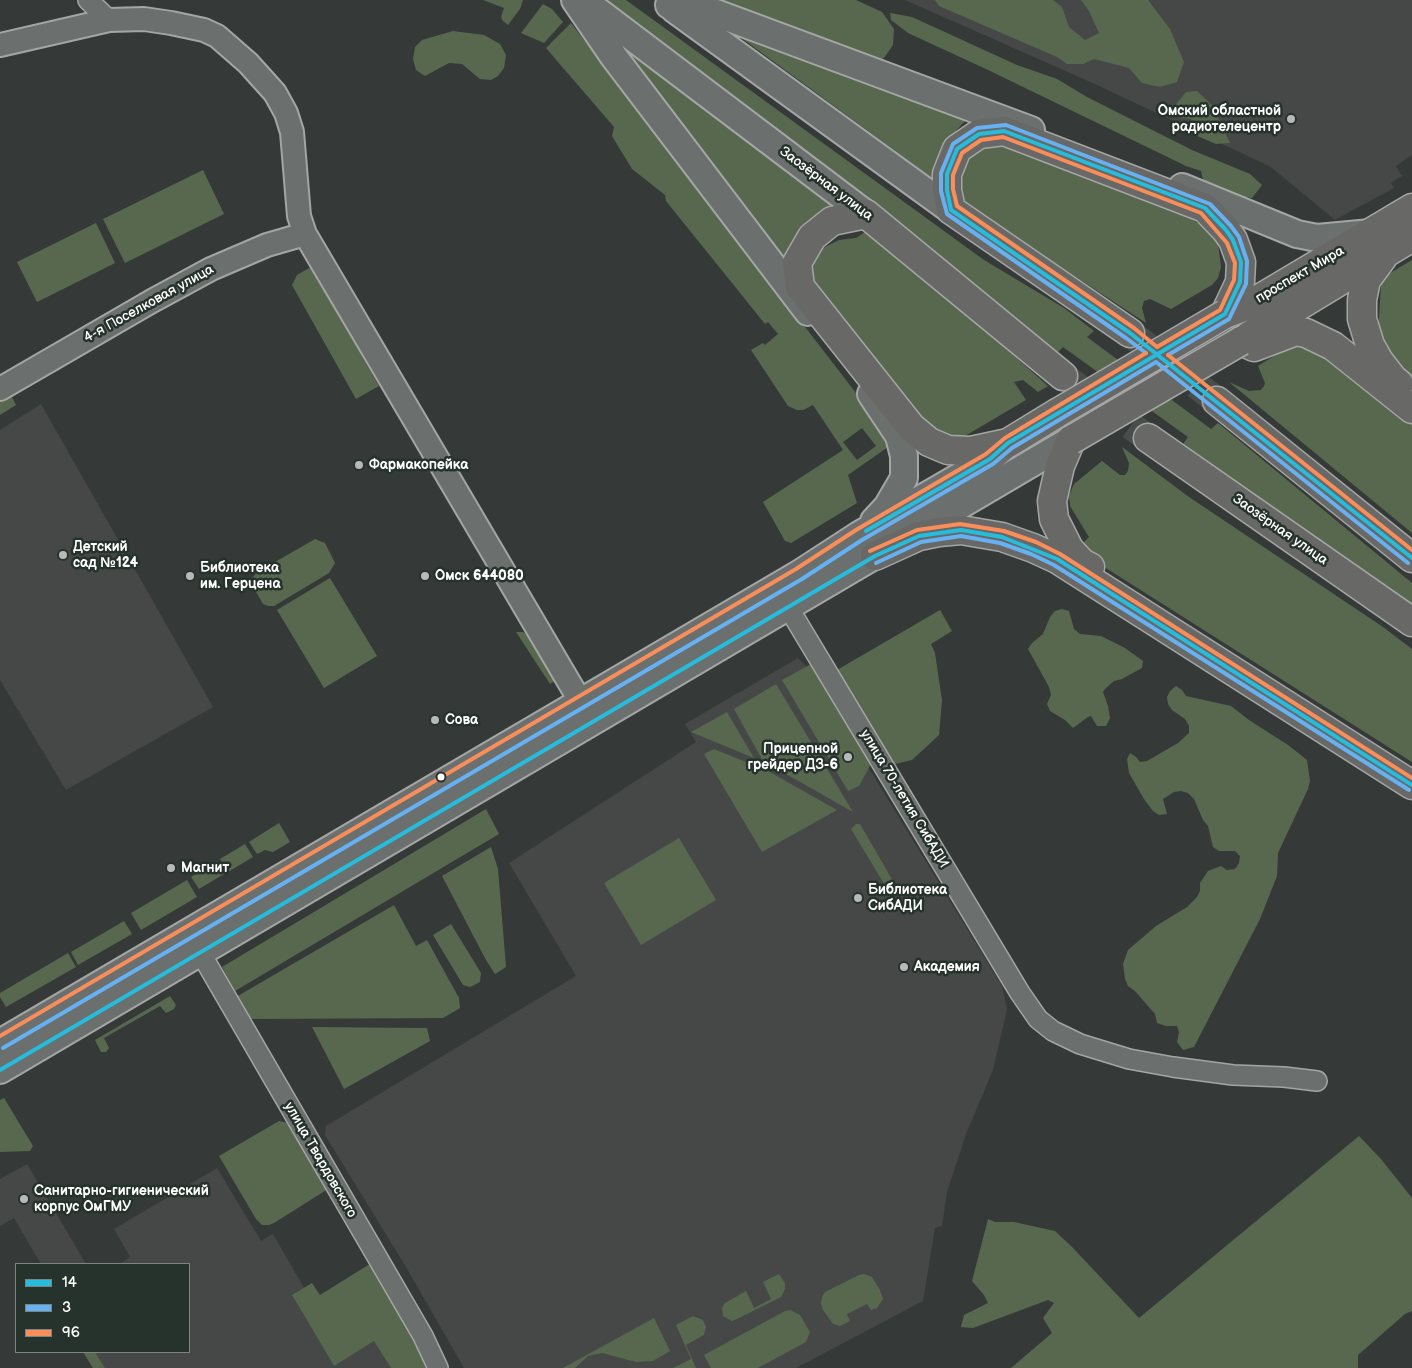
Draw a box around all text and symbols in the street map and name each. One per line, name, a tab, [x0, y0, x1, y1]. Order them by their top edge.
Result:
place label: Омский областной радиотелецентр	[1158, 103, 1281, 136]
marker: Омский областной радиотелецентр	[1285, 113, 1297, 125]
street label: Заозёрная улица	[776, 143, 876, 225]
street label: проспект Мира	[1253, 243, 1347, 307]
street label: 4-я Поселковая улица	[81, 261, 217, 347]
place label: Фармакопейка	[369, 457, 468, 473]
marker: Фармакопейка	[353, 459, 365, 471]
street label: Заозёрная улица	[1229, 491, 1331, 569]
place label: Детский сад №124	[73, 539, 138, 572]
marker: Детский сад №124	[57, 549, 69, 561]
place label: Библиотека им. Герцена	[200, 560, 281, 592]
place label: Омск 644080	[435, 568, 524, 584]
marker: Библиотека им. Герцена	[184, 570, 196, 582]
marker: Омск 644080	[419, 570, 431, 582]
place label: Сова	[445, 712, 478, 728]
marker: Сова	[429, 714, 441, 726]
street label: улица 70-летия СибАДИ	[856, 727, 952, 871]
place label: Прицепной грейдер ДЗ-6	[747, 741, 838, 774]
marker: Прицепной грейдер ДЗ-6	[842, 751, 854, 763]
unlabelled marker	[436, 772, 446, 782]
place label: Магнит	[181, 860, 229, 876]
marker: Магнит	[165, 862, 177, 874]
place label: Библиотека СибАДИ	[868, 882, 947, 914]
marker: Библиотека СибАДИ	[852, 892, 864, 904]
place label: Академия	[914, 959, 980, 975]
marker: Академия	[898, 961, 910, 973]
street label: улица Твардовского	[280, 1099, 360, 1221]
place label: Санитарно-гигиенический корпус ОмГМУ	[34, 1183, 209, 1216]
marker: Санитарно-гигиенический корпус ОмГМУ	[18, 1193, 30, 1205]
legend	[15, 1263, 190, 1353]
text: 14	[62, 1273, 77, 1292]
text: 3	[62, 1298, 71, 1317]
text: 96	[62, 1323, 80, 1342]

